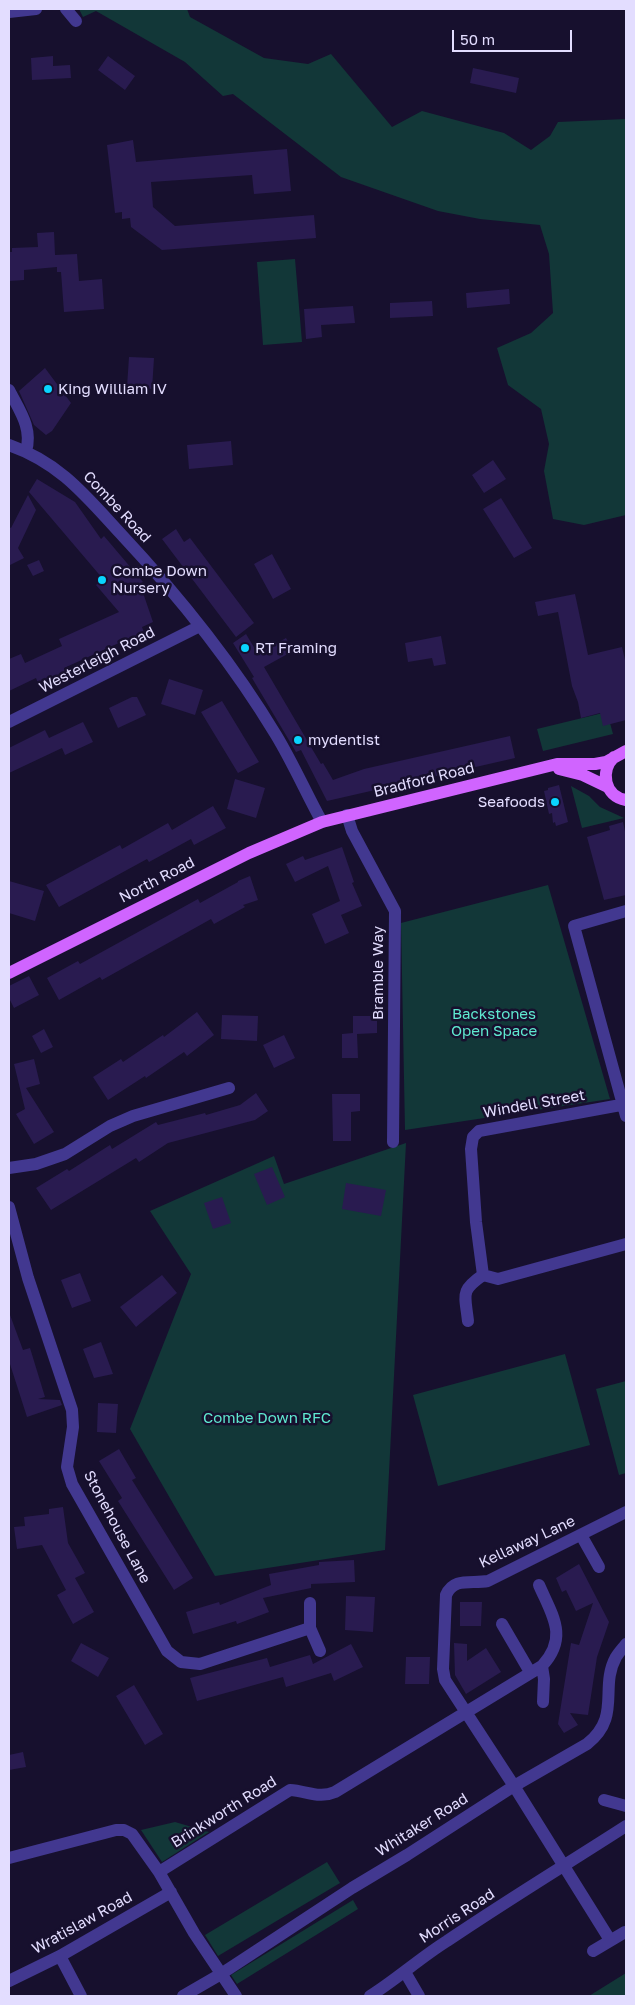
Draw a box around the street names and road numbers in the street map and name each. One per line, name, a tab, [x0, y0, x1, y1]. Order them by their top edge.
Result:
street label: Combe Road	[79, 468, 155, 546]
street label: Westerleigh Road	[36, 623, 158, 697]
street label: Bradford Road	[372, 759, 476, 801]
street label: North Road	[116, 853, 198, 907]
street label: Bramble Way	[369, 926, 387, 1020]
street label: Windell Street	[482, 1086, 586, 1122]
street label: Stonehouse Lane	[80, 1468, 154, 1586]
street label: Kellaway Lane	[476, 1512, 578, 1572]
street label: Brinkworth Road	[168, 1772, 280, 1852]
street label: Whitaker Road	[373, 1789, 471, 1861]
street label: Morris Road	[416, 1885, 498, 1947]
street label: Wratislaw Road	[29, 1888, 135, 1958]

